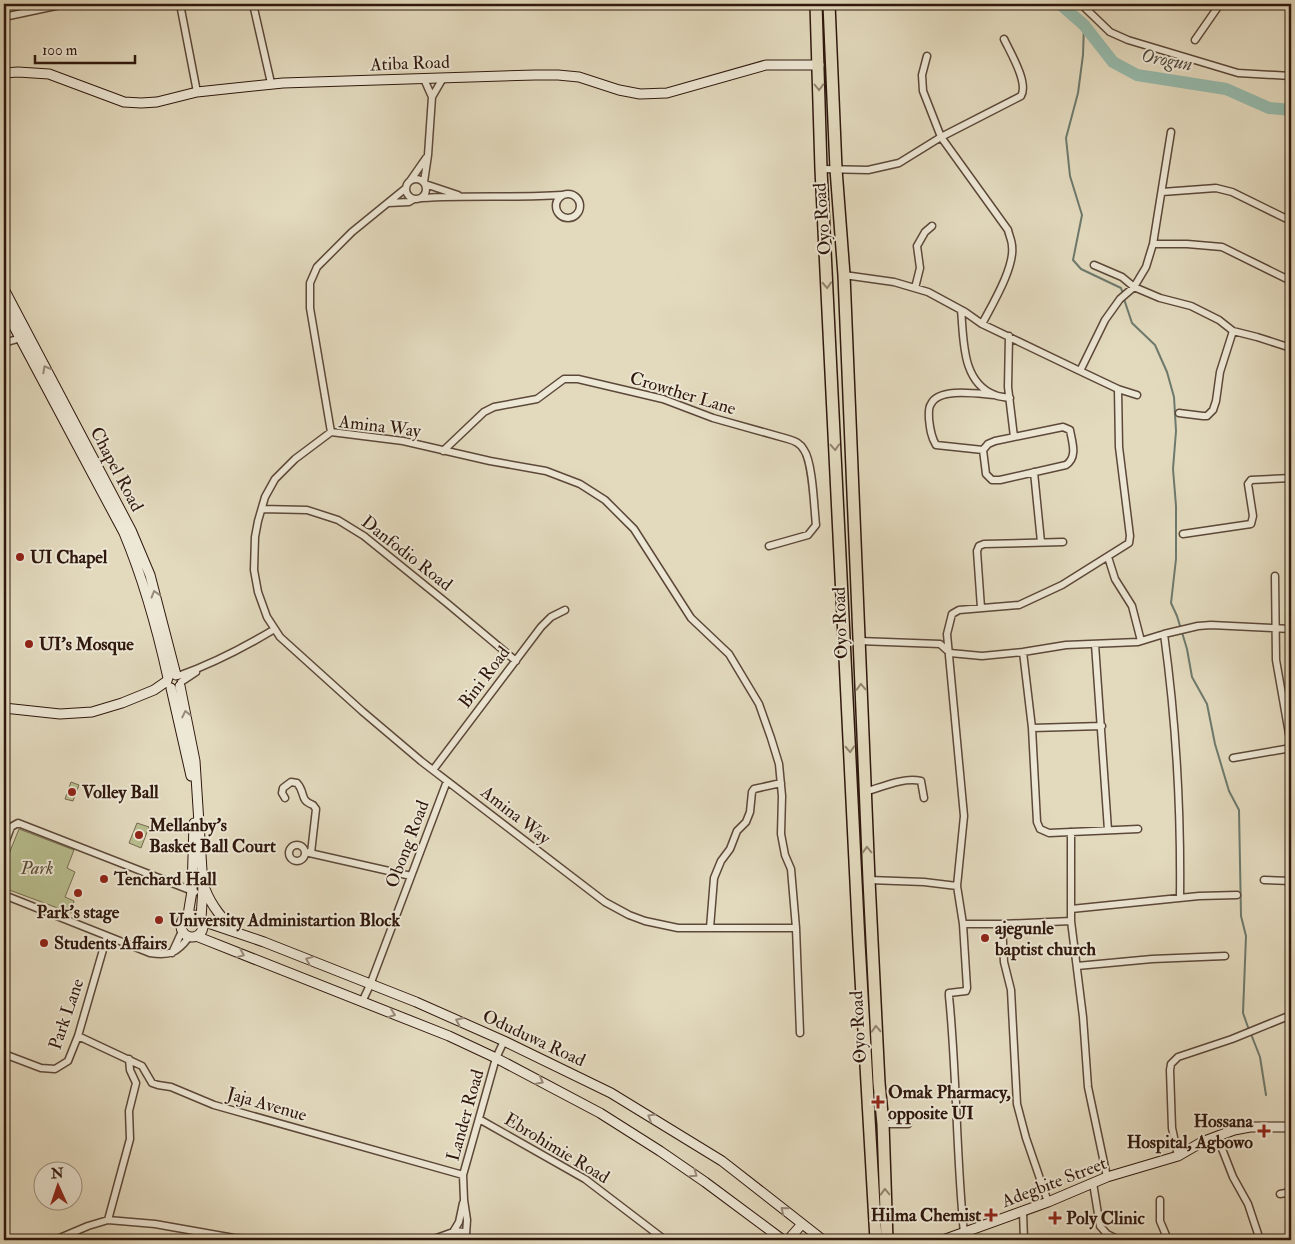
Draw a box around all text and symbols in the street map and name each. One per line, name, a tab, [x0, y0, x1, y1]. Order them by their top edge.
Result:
scale bar	[35, 32, 135, 64]
text: 100 m	[42, 41, 78, 60]
water label: Orogun	[1139, 43, 1195, 77]
street label: Atiba Road	[369, 51, 450, 76]
one-way arrow	[814, 84, 825, 92]
street label: Oyo Road	[808, 182, 837, 256]
one-way arrow	[821, 281, 832, 289]
one-way arrow	[42, 365, 52, 374]
street label: Crowther Lane	[627, 366, 739, 421]
street label: Amina Way	[337, 410, 423, 443]
street label: Chapel Road	[85, 423, 149, 516]
one-way arrow	[829, 443, 840, 451]
street label: Danfodio Road	[357, 511, 457, 596]
place label: UI Chapel	[30, 546, 108, 569]
marker: UI Chapel	[14, 551, 26, 563]
street label: Oyo Road	[828, 586, 853, 660]
one-way arrow	[151, 590, 161, 598]
place label: UI's Mosque	[39, 633, 134, 656]
marker: UI's Mosque	[23, 638, 35, 650]
street label: Bini Road	[454, 642, 515, 713]
one-way arrow	[855, 683, 866, 691]
one-way arrow	[181, 710, 192, 719]
one-way arrow	[844, 745, 855, 753]
street label: Amina Way	[475, 780, 556, 851]
place label: Volley Ball	[81, 781, 159, 804]
marker: Volley Ball	[66, 786, 78, 798]
street label: Obong Road	[380, 797, 435, 891]
place label: Mellanby's Basket Ball Court	[148, 814, 276, 858]
marker: Mellanby's Basket Ball Court	[133, 829, 145, 841]
one-way arrow	[862, 845, 873, 853]
park label: Park	[19, 857, 54, 880]
place label: Tenchard Hall	[113, 868, 217, 891]
marker: Tenchard Hall	[98, 873, 110, 885]
marker: Park's stage	[72, 887, 84, 899]
place label: Park's stage	[37, 901, 120, 924]
place label: University Administartion Block	[169, 909, 401, 932]
marker: University Administartion Block	[153, 914, 165, 926]
place label: ajegunle baptist church	[994, 917, 1097, 961]
place label: Students Affairs	[54, 932, 167, 955]
marker: ajegunle baptist church	[979, 932, 991, 944]
marker: Students Affairs	[38, 937, 50, 949]
one-way arrow	[236, 947, 245, 958]
one-way arrow	[305, 955, 314, 966]
street label: Park Lane	[44, 975, 90, 1053]
street label: Oyo Road	[845, 990, 872, 1064]
street label: Oduduwa Road	[479, 1005, 589, 1072]
one-way arrow	[387, 1008, 396, 1018]
one-way arrow	[455, 1016, 464, 1027]
one-way arrow	[870, 1025, 881, 1033]
street label: Lander Road	[441, 1067, 490, 1164]
one-way arrow	[535, 1075, 544, 1085]
place label: Omak Pharmacy, opposite UI	[888, 1081, 1011, 1125]
street label: Jaja Avenue	[223, 1082, 310, 1127]
marker: Omak Pharmacy, opposite UI	[872, 1096, 884, 1108]
street label: Ebrohimie Road	[500, 1108, 614, 1189]
place label: Hossana Hospital, Agbowo	[1127, 1110, 1254, 1154]
one-way arrow	[648, 1113, 657, 1123]
marker: Hossana Hospital, Agbowo	[1257, 1124, 1271, 1138]
street label: Adegbite Street	[997, 1152, 1110, 1213]
north arrow	[32, 1162, 82, 1212]
text: N	[50, 1165, 65, 1182]
one-way arrow	[688, 1168, 698, 1177]
one-way arrow	[879, 1187, 890, 1195]
place label: Hilma Chemist	[871, 1204, 981, 1227]
one-way arrow	[781, 1206, 790, 1215]
place label: Poly Clinic	[1066, 1207, 1145, 1230]
marker: Hilma Chemist	[985, 1209, 997, 1221]
marker: Poly Clinic	[1048, 1211, 1062, 1225]

